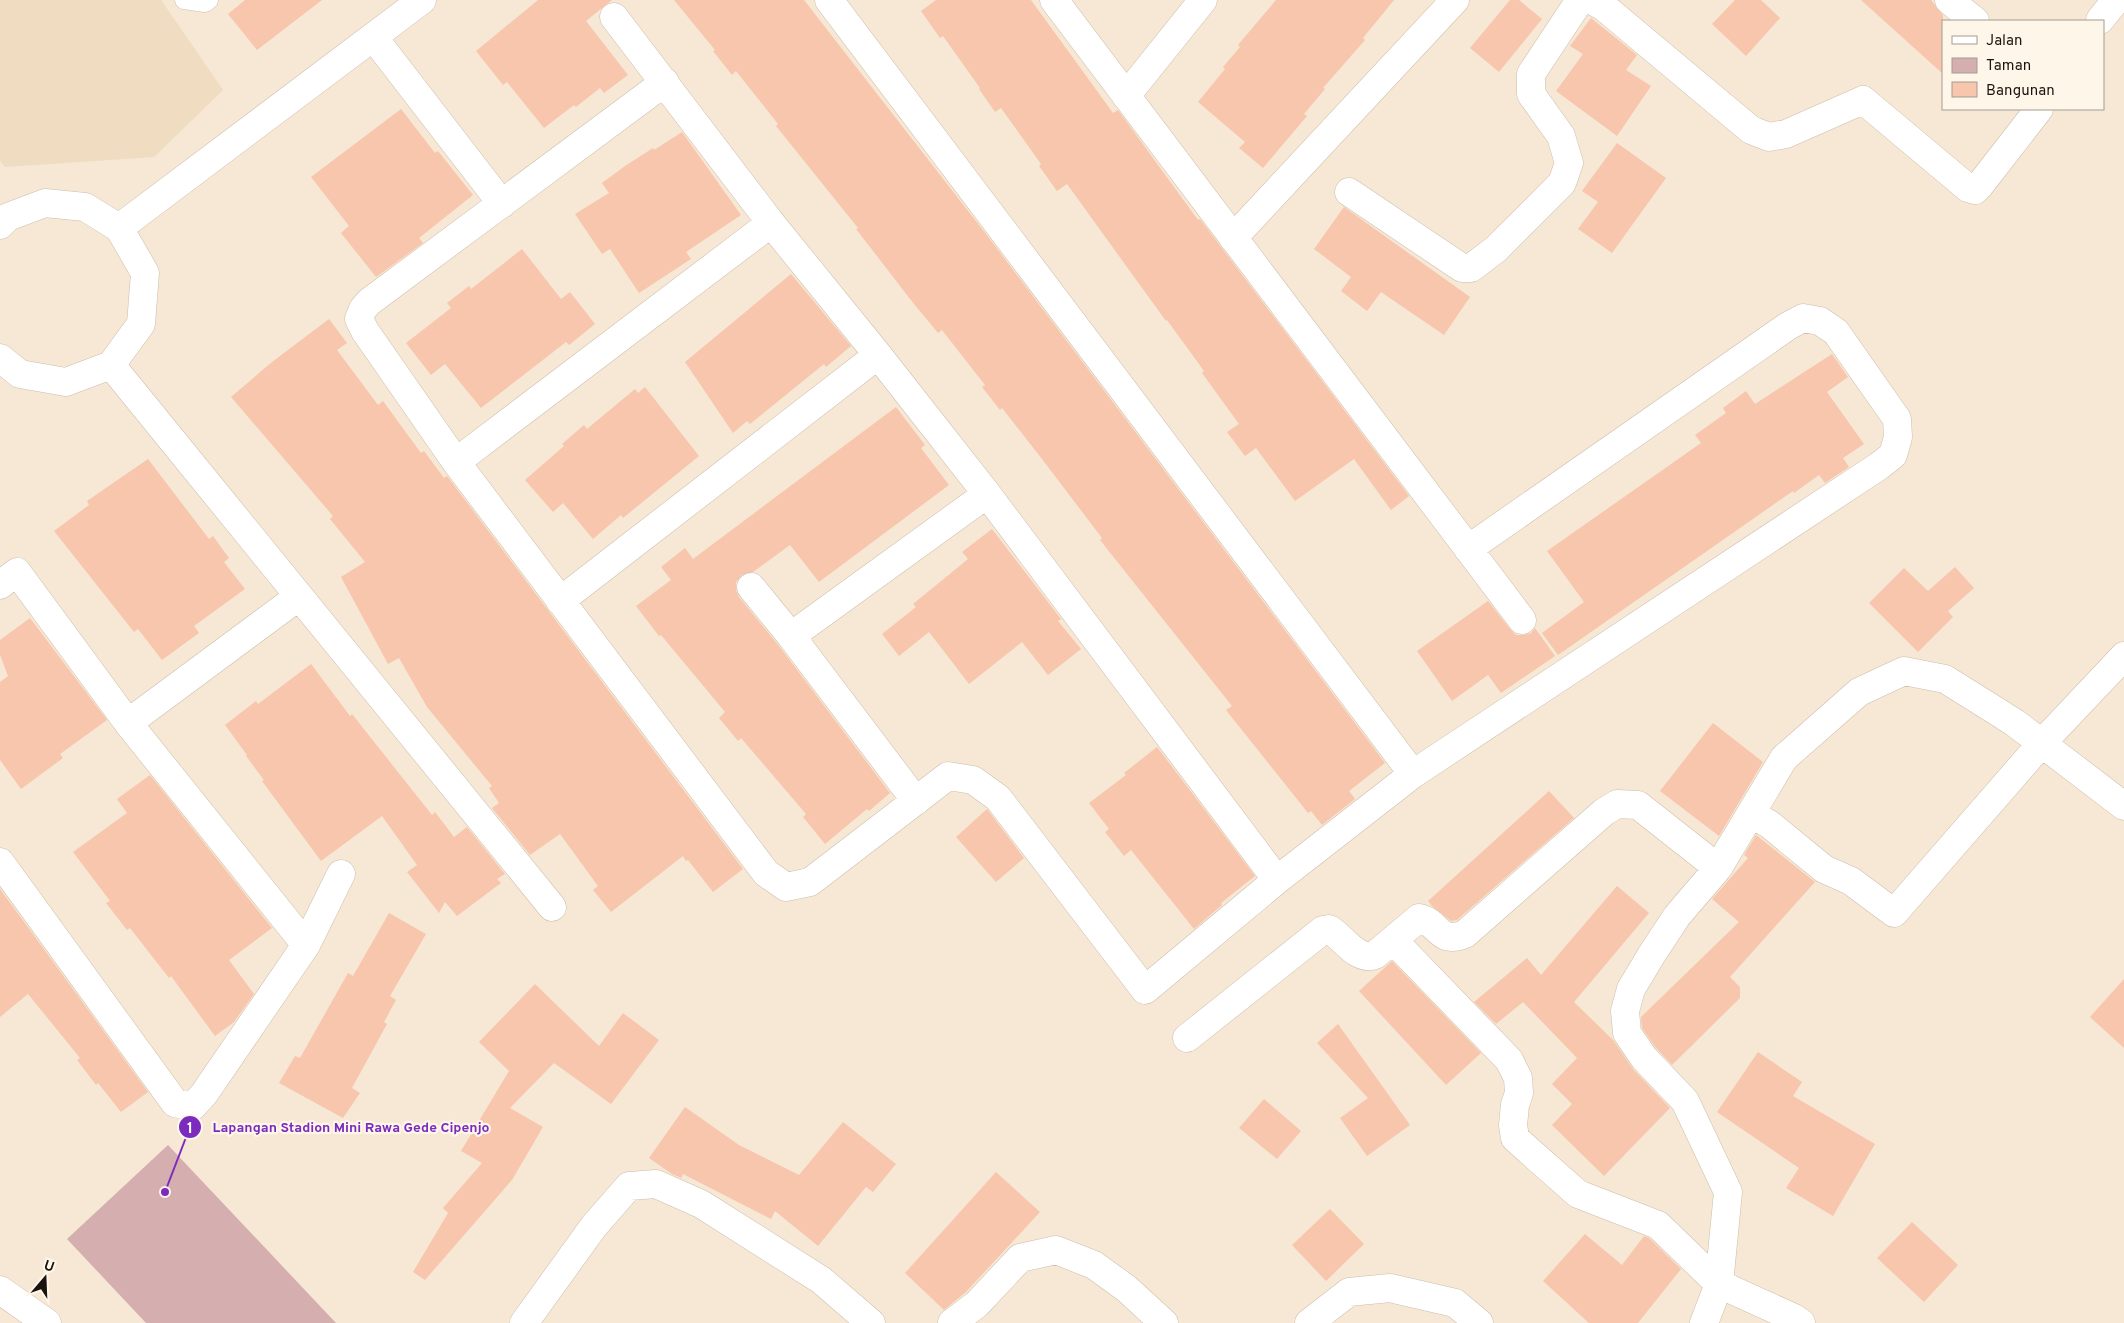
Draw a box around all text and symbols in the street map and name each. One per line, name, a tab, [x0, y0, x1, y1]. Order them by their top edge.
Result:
legend	[1942, 20, 2104, 110]
text: Jalan	[1986, 32, 2023, 51]
text: Taman	[1986, 57, 2031, 76]
text: Bangunan	[1986, 82, 2055, 101]
callout: Lapangan Stadion Mini Rawa Gede Cipenjo	[178, 1113, 500, 1142]
text: 1	[187, 1120, 193, 1139]
text: Lapangan Stadion Mini Rawa Gede Cipenjo	[212, 1120, 490, 1137]
north arrow	[20, 1253, 70, 1303]
text: U	[41, 1257, 56, 1277]

